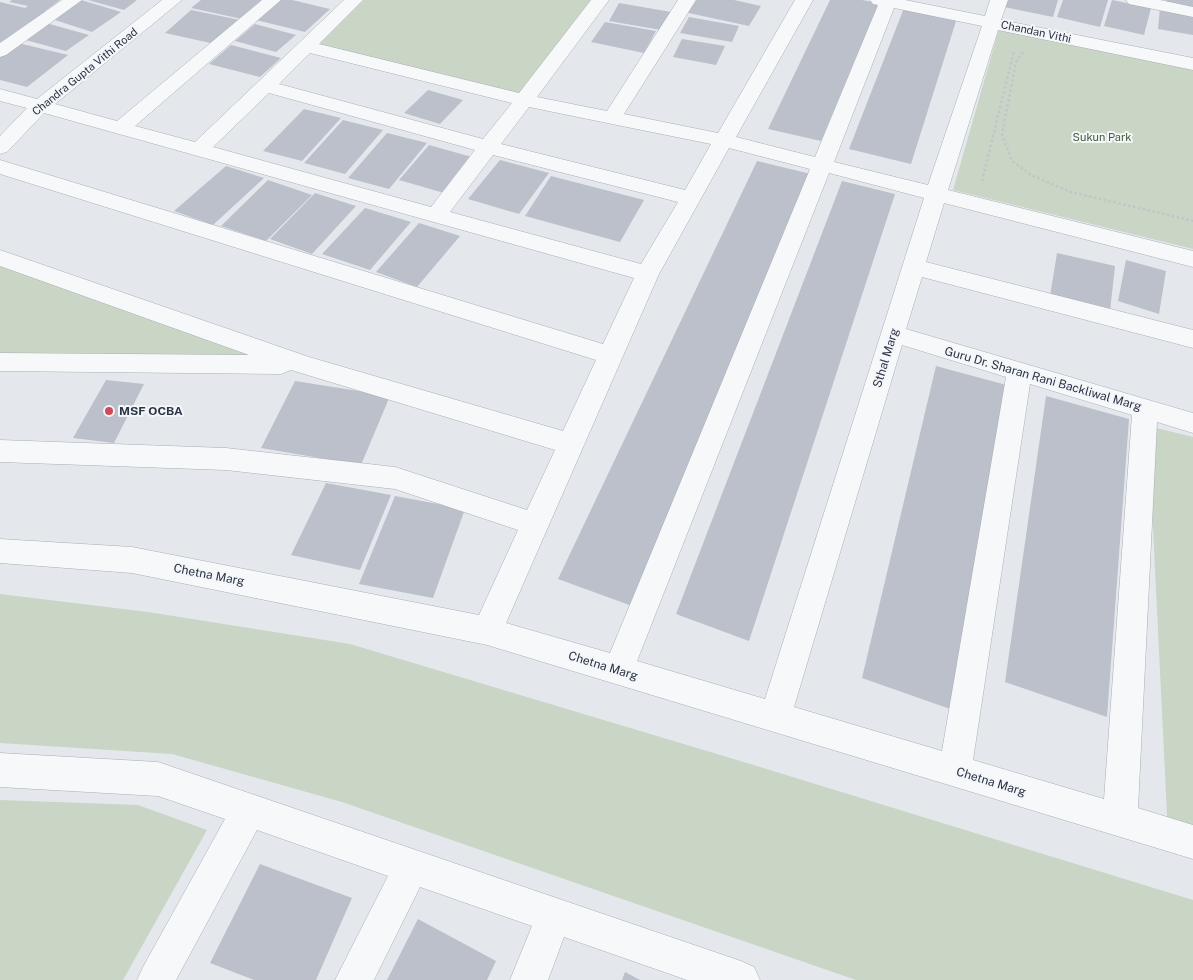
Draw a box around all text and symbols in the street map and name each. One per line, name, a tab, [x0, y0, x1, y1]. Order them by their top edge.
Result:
street label: Chandan Vithi	[1000, 18, 1072, 46]
street label: Chandra Gupta Vithi Road	[30, 25, 140, 119]
park label: Sukun Park	[1073, 131, 1131, 145]
street label: Sthal Marg	[870, 326, 902, 390]
street label: Guru Dr. Sharan Rani Backliwal Marg	[943, 344, 1143, 414]
place label: MSF OCBA	[119, 404, 183, 418]
marker: MSF OCBA	[103, 405, 115, 417]
street label: Chetna Marg	[172, 561, 246, 589]
street label: Chetna Marg	[566, 649, 640, 683]
street label: Chetna Marg	[954, 765, 1028, 799]

